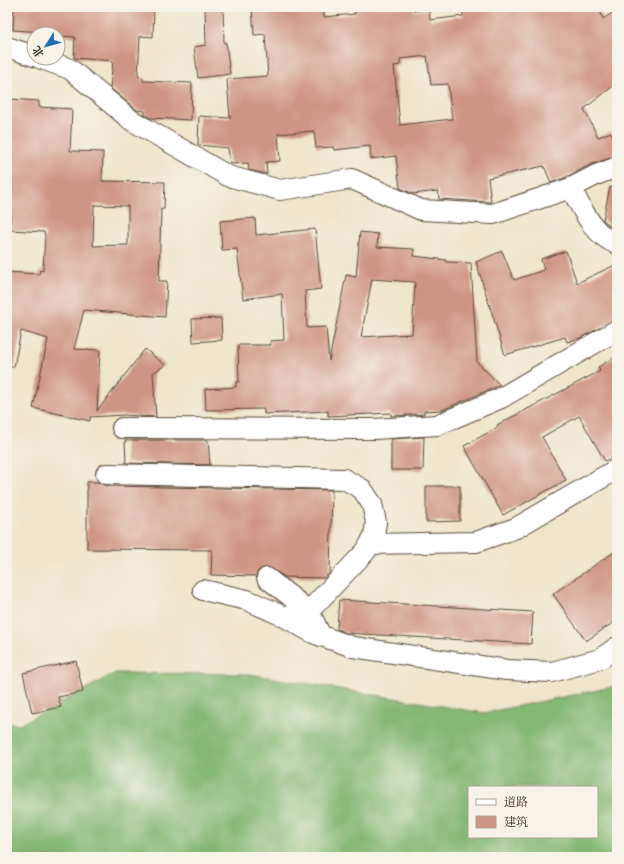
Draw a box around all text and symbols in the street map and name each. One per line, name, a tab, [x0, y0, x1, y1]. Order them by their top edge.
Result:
north arrow	[26, 26, 66, 66]
text: 北	[30, 43, 48, 60]
legend	[468, 786, 598, 838]
text: 道路	[504, 795, 528, 810]
text: 建筑	[504, 815, 528, 830]

